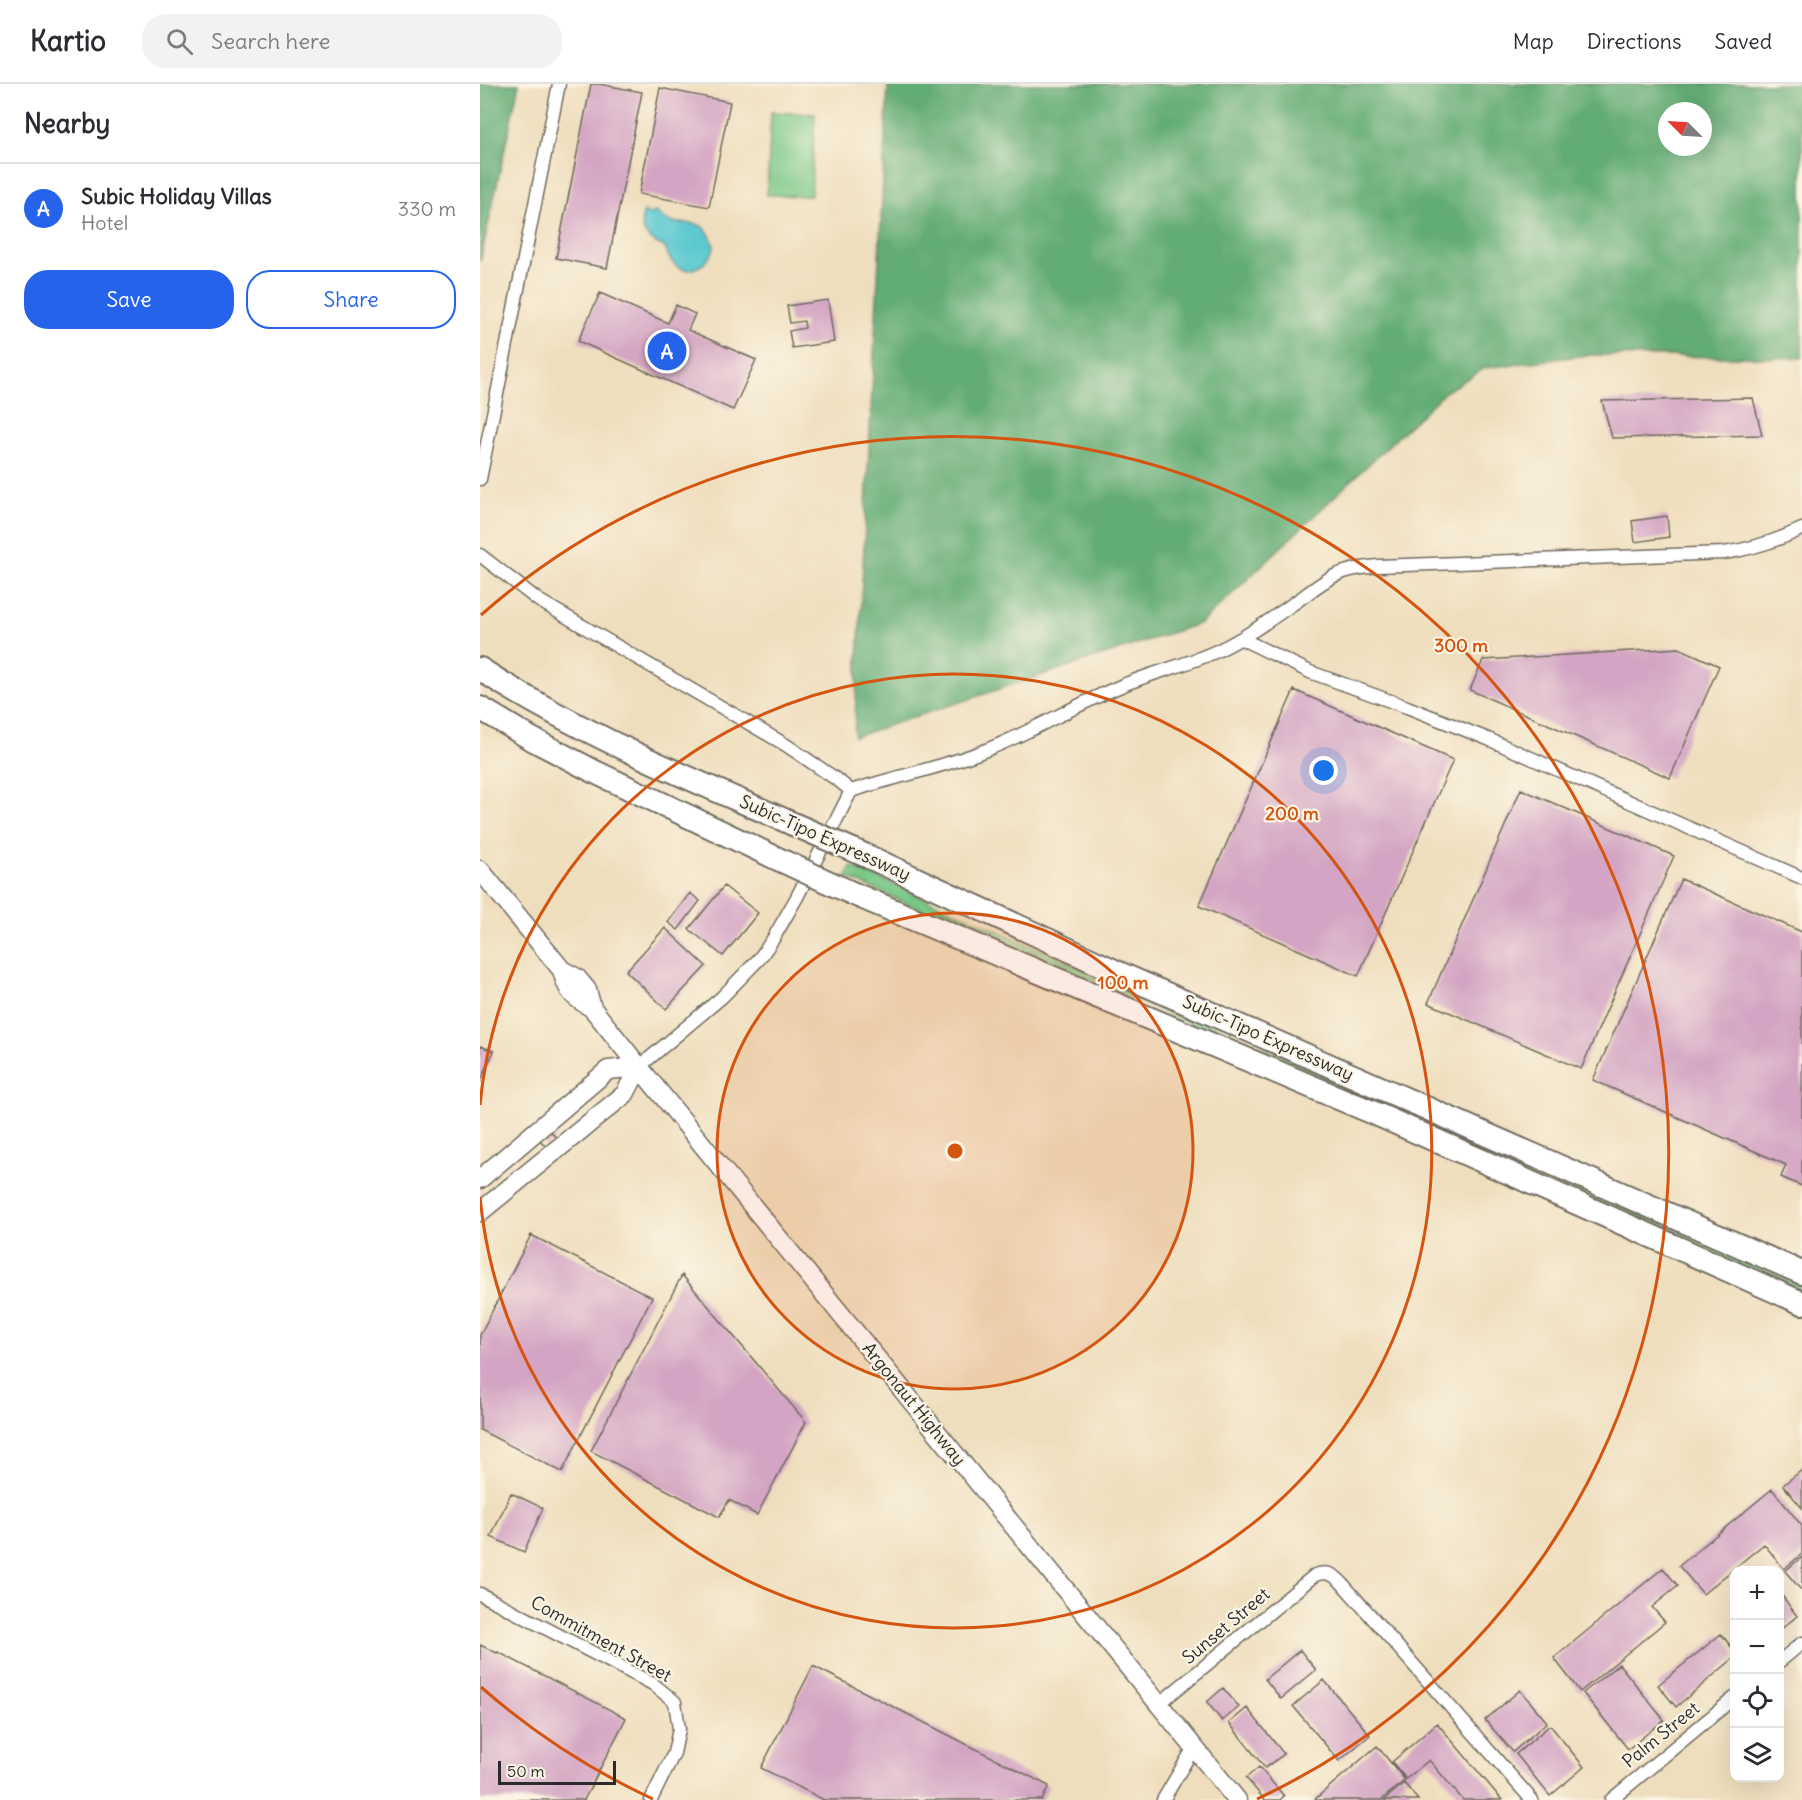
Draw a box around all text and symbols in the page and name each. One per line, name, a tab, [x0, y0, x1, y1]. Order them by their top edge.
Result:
search box	[142, 14, 562, 68]
text: Kartio	[30, 23, 106, 59]
icon: search	[163, 25, 196, 58]
text: Search here	[211, 27, 330, 55]
text: Map	[1513, 28, 1554, 55]
text: Directions	[1587, 28, 1681, 55]
text: Saved	[1714, 28, 1772, 55]
north arrow	[1658, 102, 1712, 156]
text: Nearby	[24, 107, 110, 140]
text: Subic Holiday Villas	[81, 182, 272, 210]
text: A	[37, 196, 50, 221]
text: 330 m	[398, 196, 456, 221]
text: Hotel	[81, 210, 128, 235]
button: Save	[24, 270, 234, 329]
button: Share	[246, 270, 456, 329]
pin: A	[648, 328, 687, 374]
text: 300 m	[1434, 634, 1488, 657]
your location	[1309, 756, 1338, 785]
street label: Subic-Tipo Expressway	[736, 789, 914, 886]
text: 200 m	[1265, 802, 1319, 825]
text: 100 m	[1098, 971, 1149, 994]
street label: Subic-Tipo Expressway	[1179, 989, 1357, 1086]
centre of rings	[945, 1141, 965, 1161]
street label: Argonaut Highway	[858, 1337, 971, 1470]
map controls	[1730, 1566, 1784, 1782]
button: +	[1730, 1566, 1784, 1620]
street label: Sunset Street	[1177, 1582, 1274, 1669]
street label: Commitment Street	[527, 1590, 676, 1687]
button: −	[1730, 1620, 1784, 1674]
button: locate	[1730, 1674, 1784, 1728]
street label: Palm Street	[1617, 1696, 1704, 1773]
button: layers	[1730, 1728, 1784, 1782]
scale bar	[498, 1758, 616, 1786]
text: 50 m	[507, 1761, 545, 1781]

